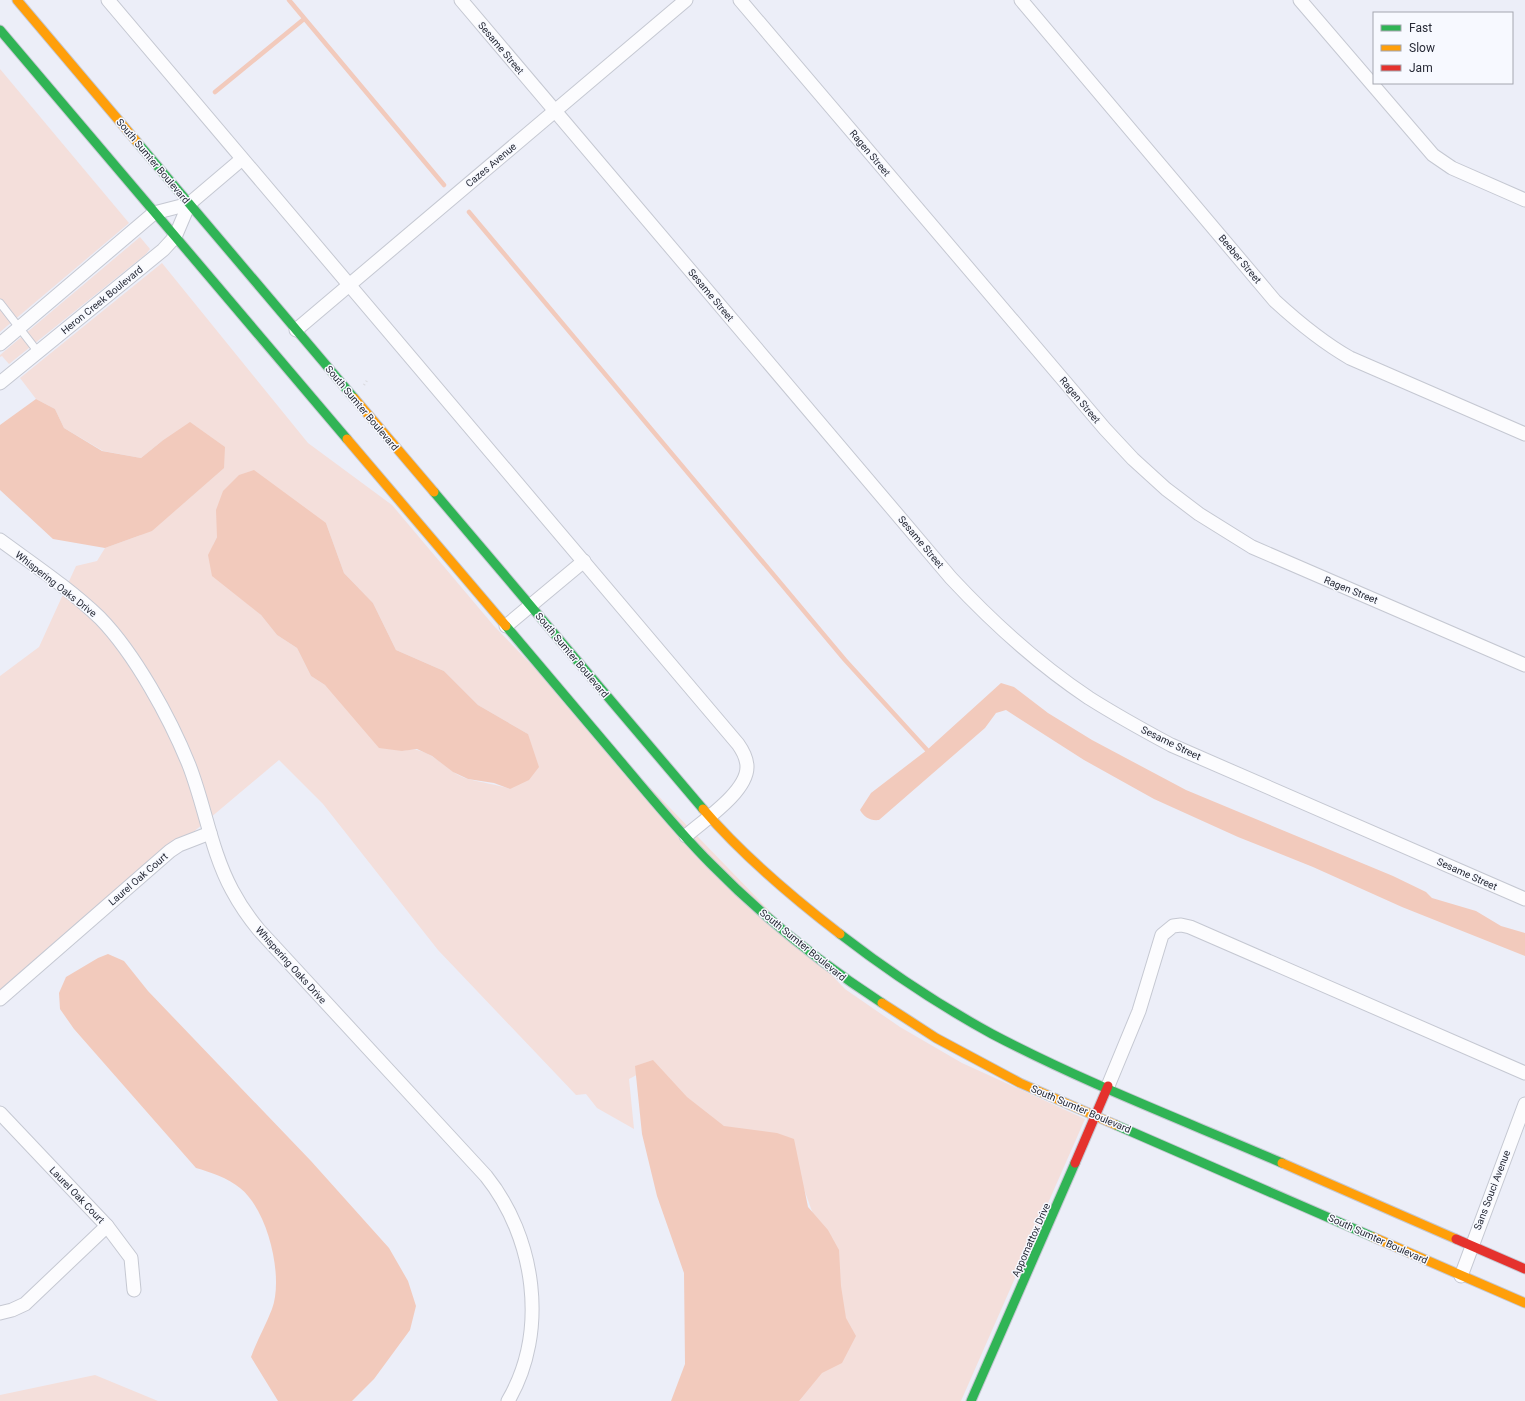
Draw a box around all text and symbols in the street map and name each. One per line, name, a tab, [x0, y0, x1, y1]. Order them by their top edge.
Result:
legend	[1373, 12, 1513, 84]
street label: Sesame Street	[476, 20, 526, 76]
text: Fast	[1409, 21, 1432, 35]
text: Slow	[1409, 41, 1435, 55]
text: Jam	[1409, 61, 1433, 75]
street label: South Sumter Boulevard	[114, 116, 192, 206]
street label: Ragen Street	[847, 128, 893, 178]
street label: Cazes Avenue	[464, 141, 518, 189]
street label: Beeber Street	[1216, 232, 1264, 286]
street label: Heron Creek Boulevard	[59, 264, 145, 336]
street label: Sesame Street	[686, 267, 736, 323]
street label: South Sumter Boulevard	[323, 363, 401, 453]
street label: Ragen Street	[1057, 375, 1103, 425]
street label: Sesame Street	[896, 514, 946, 570]
street label: Whispering Oaks Drive	[13, 549, 99, 619]
street label: Ragen Street	[1323, 574, 1379, 606]
street label: South Sumter Boulevard	[533, 610, 611, 700]
street label: Sesame Street	[1139, 724, 1203, 762]
street label: Laurel Oak Court	[106, 850, 170, 908]
street label: Sesame Street	[1435, 856, 1499, 892]
street label: South Sumter Boulevard	[758, 907, 848, 983]
street label: Whispering Oaks Drive	[254, 924, 328, 1006]
street label: South Sumter Boulevard	[1029, 1083, 1133, 1135]
street label: Sans Souci Avenue	[1472, 1149, 1512, 1231]
street label: Laurel Oak Court	[47, 1164, 107, 1226]
street label: Appomattox Drive	[1010, 1201, 1052, 1279]
street label: South Sumter Boulevard	[1327, 1212, 1429, 1266]

